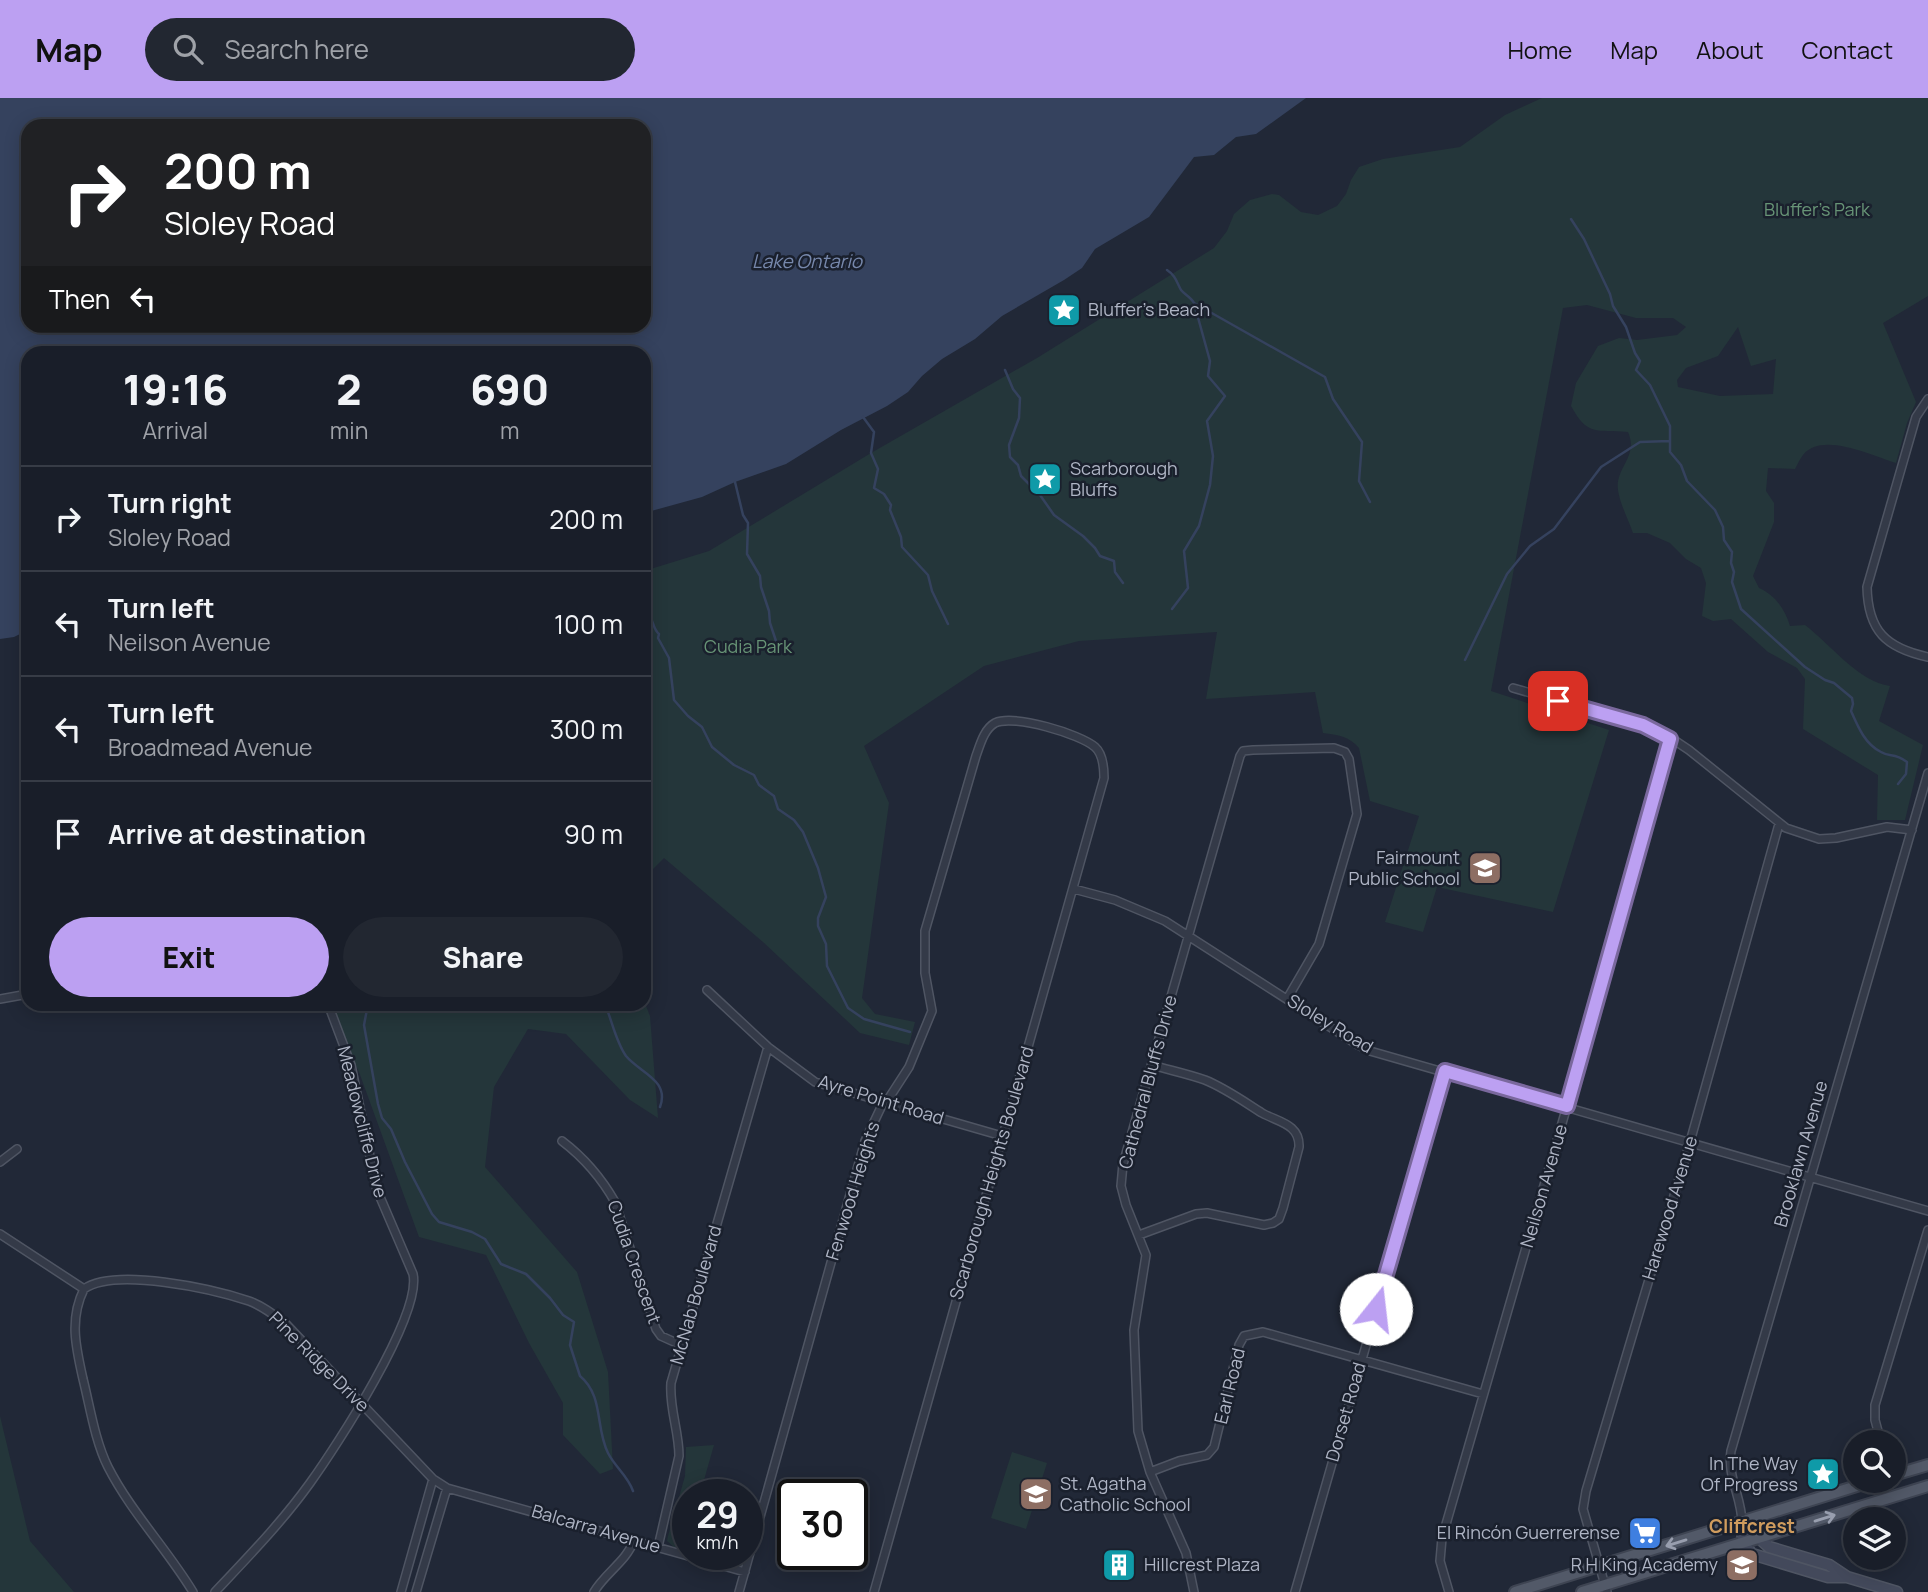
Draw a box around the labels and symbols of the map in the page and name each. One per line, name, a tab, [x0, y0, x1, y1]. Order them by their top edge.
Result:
park label: Bluffer's Park	[1764, 197, 1871, 221]
water label: Lake Ontario	[752, 248, 864, 274]
place icon: Bluffer's Beach	[1045, 291, 1083, 329]
place label: Bluffer's Beach	[1088, 297, 1210, 321]
place label: Scarborough Bluffs	[1070, 456, 1178, 501]
place icon: Scarborough Bluffs	[1026, 460, 1064, 498]
park label: Cudia Park	[704, 634, 793, 658]
pin	[1528, 671, 1588, 731]
place label: Fairmount Public School	[1349, 845, 1460, 890]
school or university icon: Fairmount Public School	[1466, 849, 1504, 887]
street label: Sloley Road	[1283, 988, 1378, 1058]
street label: Cathedral Bluffs Drive	[1112, 992, 1182, 1171]
street label: Meadowcliffe Drive	[332, 1043, 393, 1200]
street label: Scarborough Heights Boulevard	[943, 1043, 1039, 1302]
street label: Ayre Point Road	[815, 1069, 947, 1130]
street label: Brooklawn Avenue	[1768, 1078, 1832, 1230]
street label: Fenwood Heights	[820, 1118, 885, 1263]
street label: Neilson Avenue	[1514, 1121, 1572, 1250]
street label: Harewood Avenue	[1636, 1133, 1702, 1283]
street label: Cudia Crescent	[603, 1197, 667, 1327]
street label: McNab Boulevard	[664, 1222, 726, 1367]
position arrow	[1339, 1272, 1413, 1346]
street label: Pine Ridge Drive	[264, 1306, 375, 1417]
street label: Earl Road	[1208, 1345, 1250, 1426]
street label: Dorset Road	[1319, 1359, 1371, 1464]
place label: In The Way Of Progress	[1701, 1451, 1799, 1496]
place icon: In The Way Of Progress	[1804, 1455, 1842, 1493]
place label: St. Agatha Catholic School	[1060, 1471, 1191, 1516]
school or university icon: St. Agatha Catholic School	[1017, 1475, 1055, 1513]
speed limit sign: 30	[777, 1479, 868, 1570]
street label: Balcarra Avenue	[529, 1498, 663, 1558]
one-way arrow	[1813, 1510, 1835, 1523]
district label: Cliffcrest	[1709, 1513, 1795, 1539]
supermarket icon: El Rincón Guerrerense	[1626, 1514, 1664, 1552]
place label: El Rincón Guerrerense	[1437, 1520, 1620, 1544]
one-way arrow	[1665, 1537, 1687, 1550]
building icon: Hillcrest Plaza	[1100, 1546, 1138, 1584]
school or university icon: R H King Academy	[1723, 1546, 1761, 1584]
place label: Hillcrest Plaza	[1144, 1552, 1260, 1576]
place label: R H King Academy	[1571, 1552, 1719, 1576]

